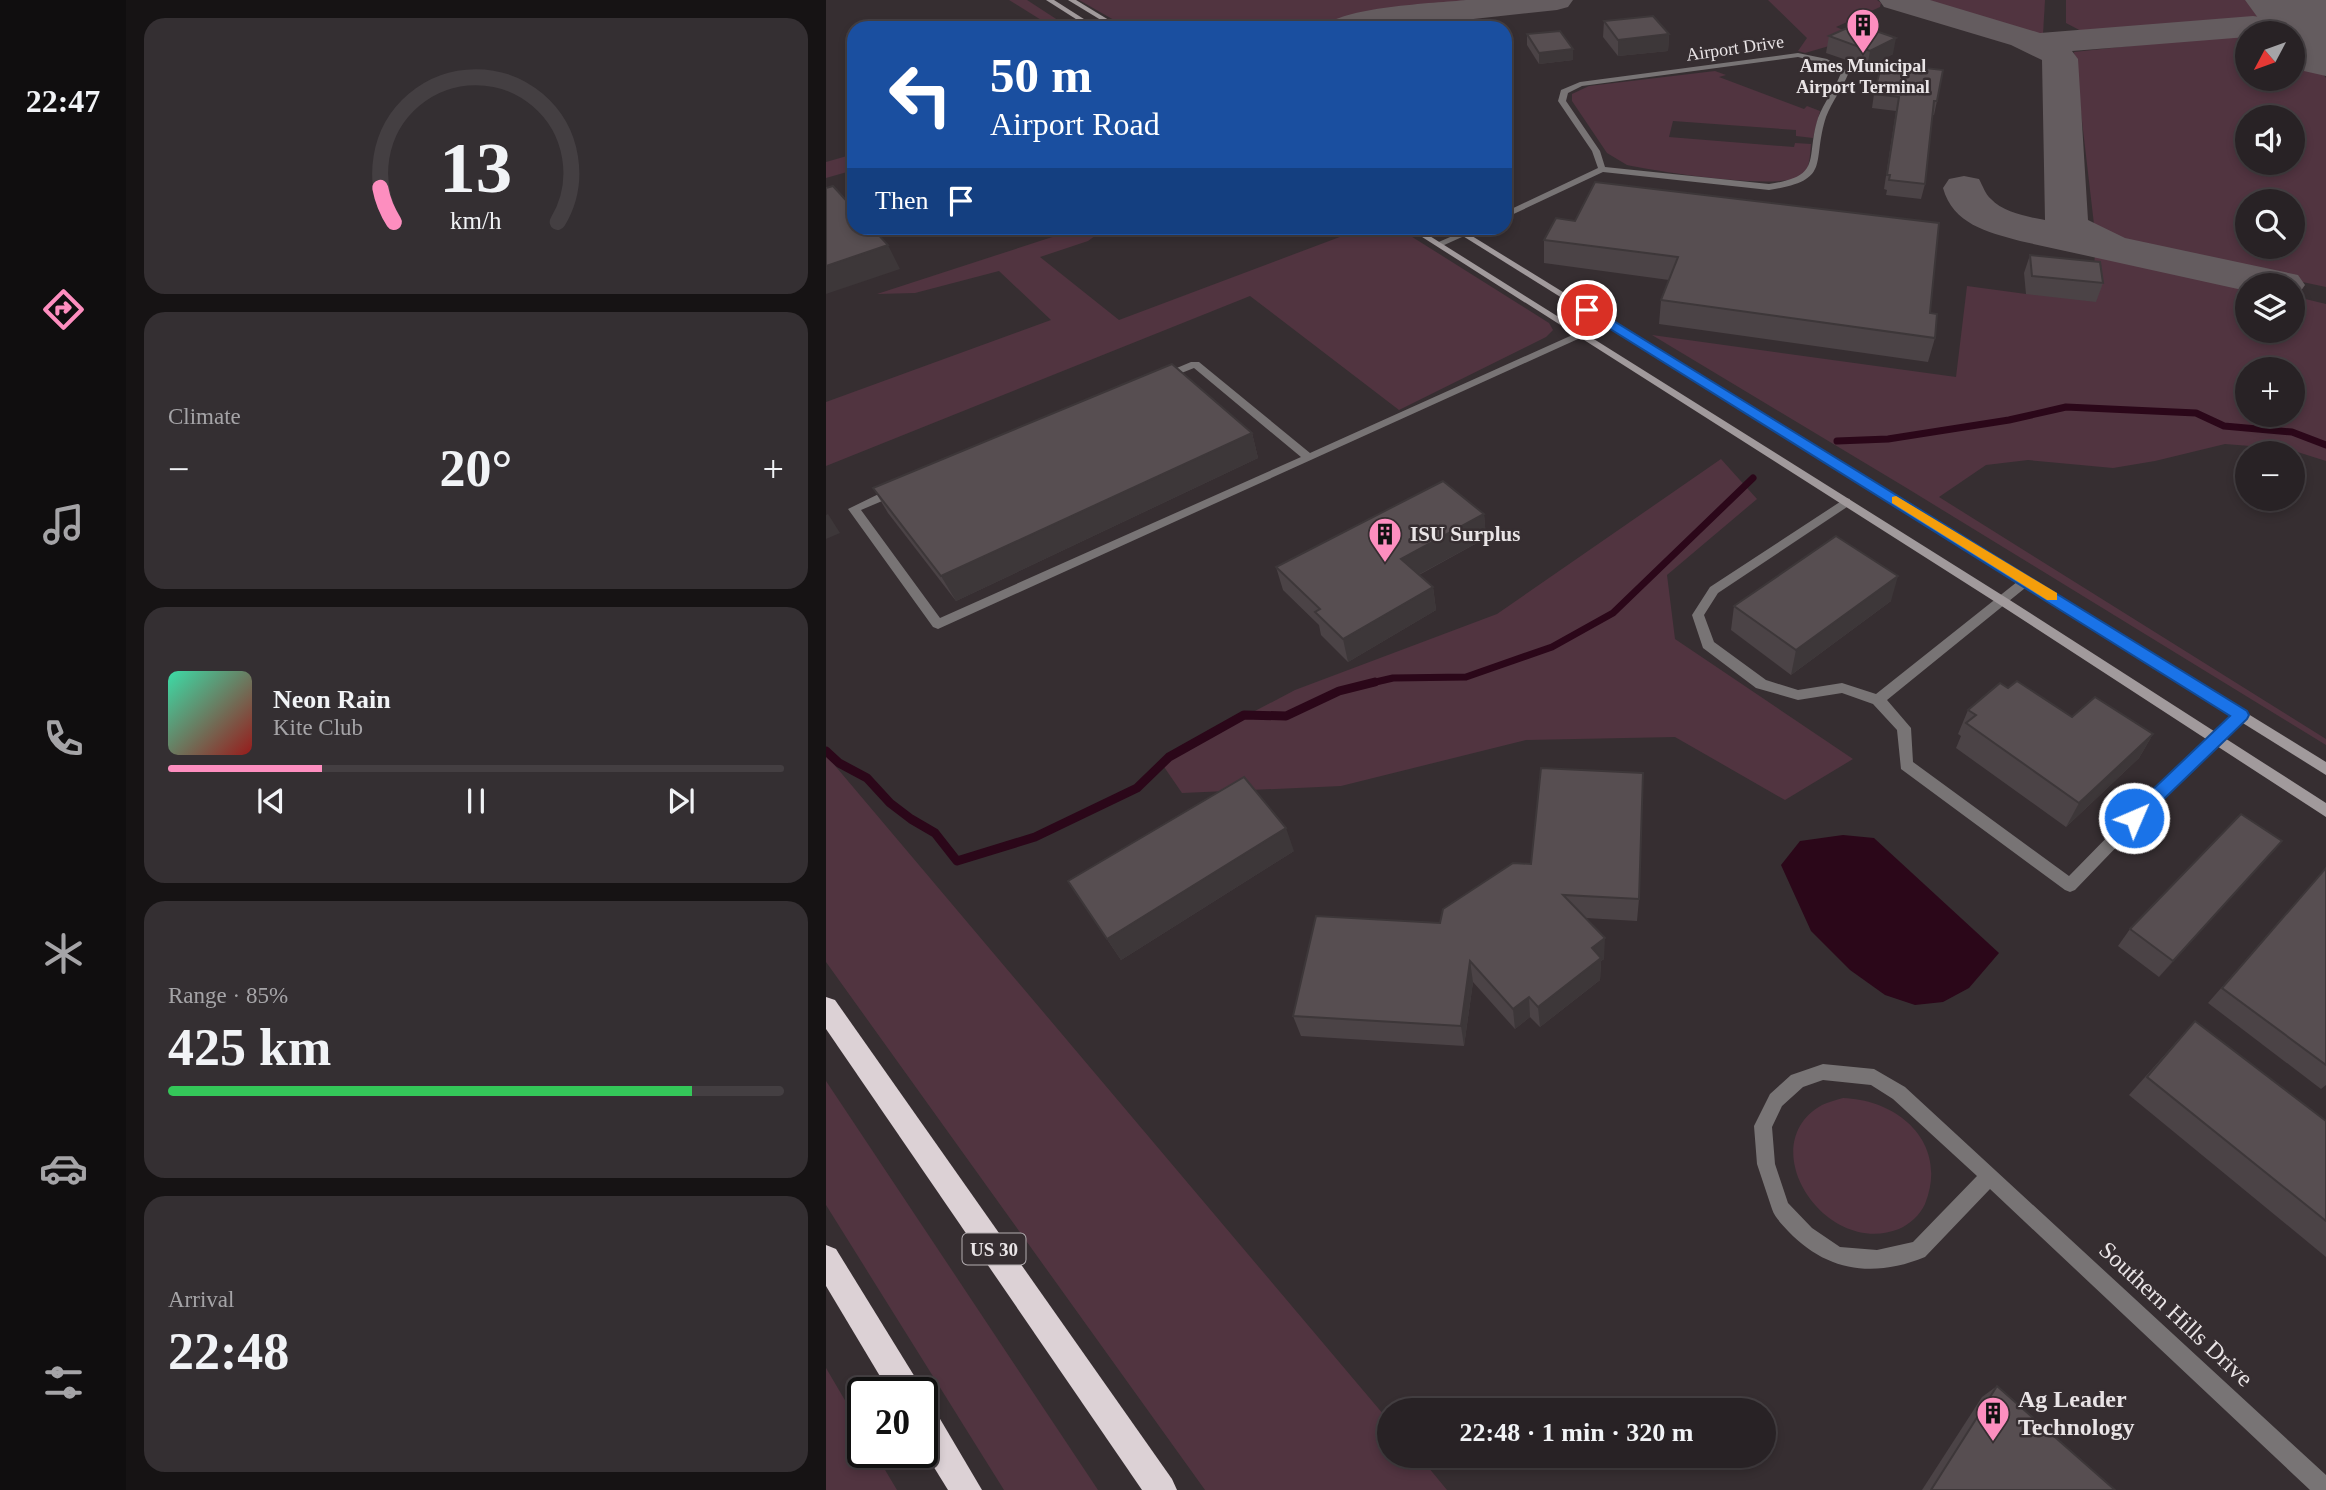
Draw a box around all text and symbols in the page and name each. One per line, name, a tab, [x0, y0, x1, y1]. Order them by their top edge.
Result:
building icon: Ames Municipal Airport Terminal	[1844, 6, 1882, 55]
north arrow	[2235, 21, 2305, 91]
map controls	[2235, 21, 2305, 511]
street label: Airport Drive	[1685, 31, 1785, 65]
text: 50 m	[990, 48, 1092, 103]
icon: left	[875, 49, 966, 140]
place label: Ames Municipal Airport Terminal	[1796, 56, 1930, 97]
text: 22:47	[26, 83, 100, 119]
button: sound	[2235, 105, 2305, 175]
text: Airport Road	[990, 106, 1160, 142]
text: 13	[440, 128, 512, 209]
icon: arrive	[942, 182, 980, 220]
text: Then	[875, 186, 928, 215]
button: search	[2235, 189, 2305, 259]
text: km/h	[450, 207, 502, 234]
button: layers	[2235, 273, 2305, 343]
pin	[1557, 280, 1617, 340]
icon: directions	[39, 285, 88, 334]
icon: arrive	[1568, 291, 1606, 329]
button: +	[2235, 357, 2305, 427]
text: Climate	[168, 404, 241, 429]
text: 20°	[440, 440, 512, 497]
button: −	[2235, 441, 2305, 511]
text: −	[168, 448, 189, 490]
text: +	[763, 448, 784, 490]
icon: music	[39, 500, 88, 549]
building icon: ISU Surplus	[1366, 515, 1404, 564]
place label: ISU Surplus	[1410, 522, 1520, 546]
text: Neon Rain	[273, 685, 391, 714]
icon: phone	[39, 714, 88, 763]
text: Kite Club	[273, 715, 363, 740]
position arrow	[2097, 781, 2171, 855]
icon: previous	[252, 782, 290, 820]
icon: pause	[457, 782, 495, 820]
icon: next	[662, 782, 700, 820]
icon: climate	[39, 929, 88, 978]
text: Range · 85%	[168, 983, 288, 1008]
text: 425 km	[168, 1019, 331, 1076]
icon: car	[39, 1144, 88, 1193]
road number: US 30	[962, 1233, 1026, 1264]
street label: Southern Hills Drive	[2094, 1236, 2258, 1392]
text: Arrival	[168, 1287, 234, 1312]
text: 22:48	[168, 1323, 289, 1380]
icon: filters	[39, 1358, 88, 1407]
speed limit sign: 20	[847, 1377, 938, 1468]
place label: Ag Leader Technology	[2018, 1386, 2134, 1440]
building icon: Ag Leader Technology	[1974, 1394, 2012, 1443]
text: 22:48 · 1 min · 320 m	[1460, 1418, 1694, 1447]

